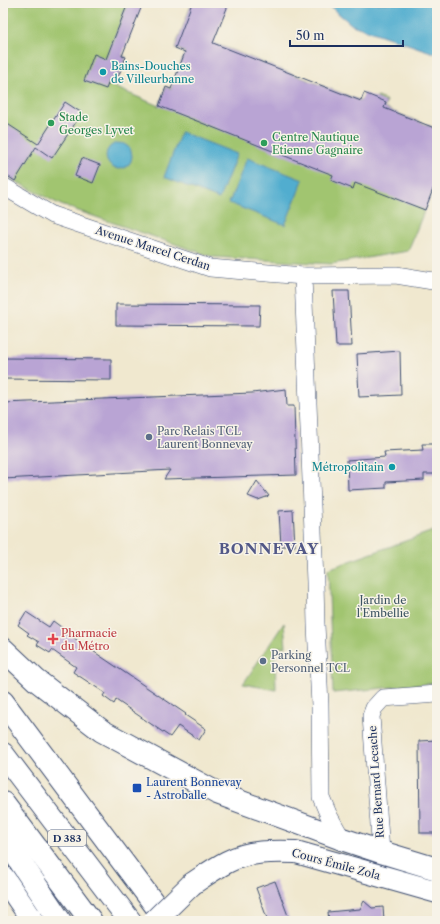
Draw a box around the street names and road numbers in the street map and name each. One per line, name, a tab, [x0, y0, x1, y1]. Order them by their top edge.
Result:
street label: Avenue Marcel Cerdan	[93, 222, 212, 273]
street label: Rue Bernard Lecache	[365, 725, 387, 839]
road number: D 383	[48, 830, 86, 846]
street label: Cours Émile Zola	[290, 845, 382, 883]

